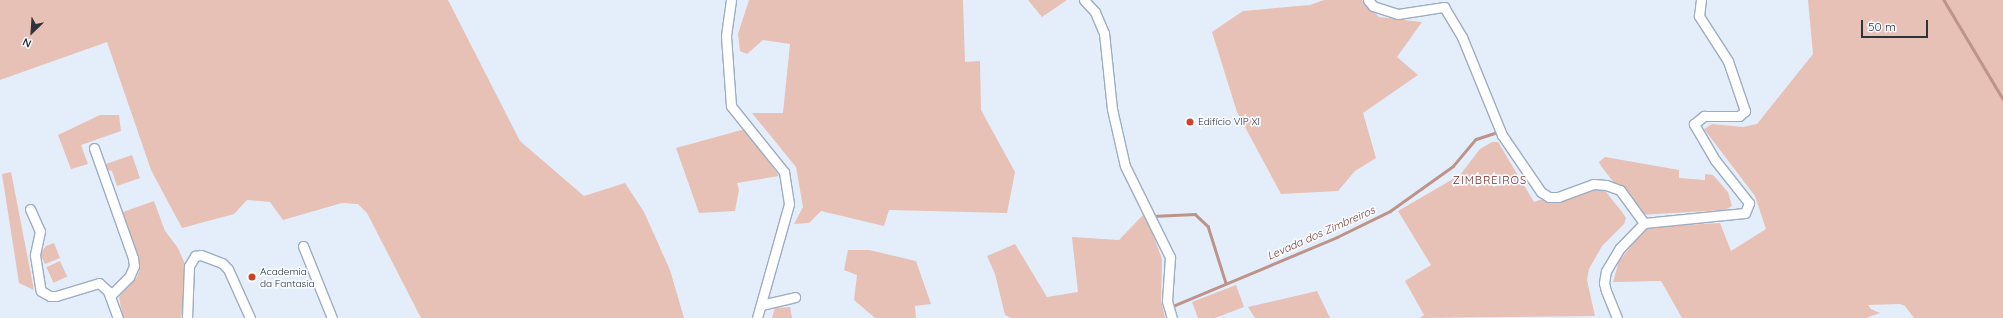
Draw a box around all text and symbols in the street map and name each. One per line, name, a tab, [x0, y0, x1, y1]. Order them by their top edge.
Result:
north arrow	[12, 12, 52, 52]
scale bar	[1863, 12, 1930, 38]
text: 50 m	[1868, 19, 1896, 34]
text: N	[20, 35, 34, 51]
place label: Edifício VIP XI	[1198, 116, 1260, 128]
marker: Edifício VIP XI	[1185, 117, 1195, 127]
district label: ZIMBREIROS	[1453, 173, 1527, 187]
water label: Levada dos Zimbreiros	[1265, 203, 1377, 263]
place label: Academia da Fantasia	[260, 265, 314, 288]
marker: Academia da Fantasia	[247, 272, 257, 282]

